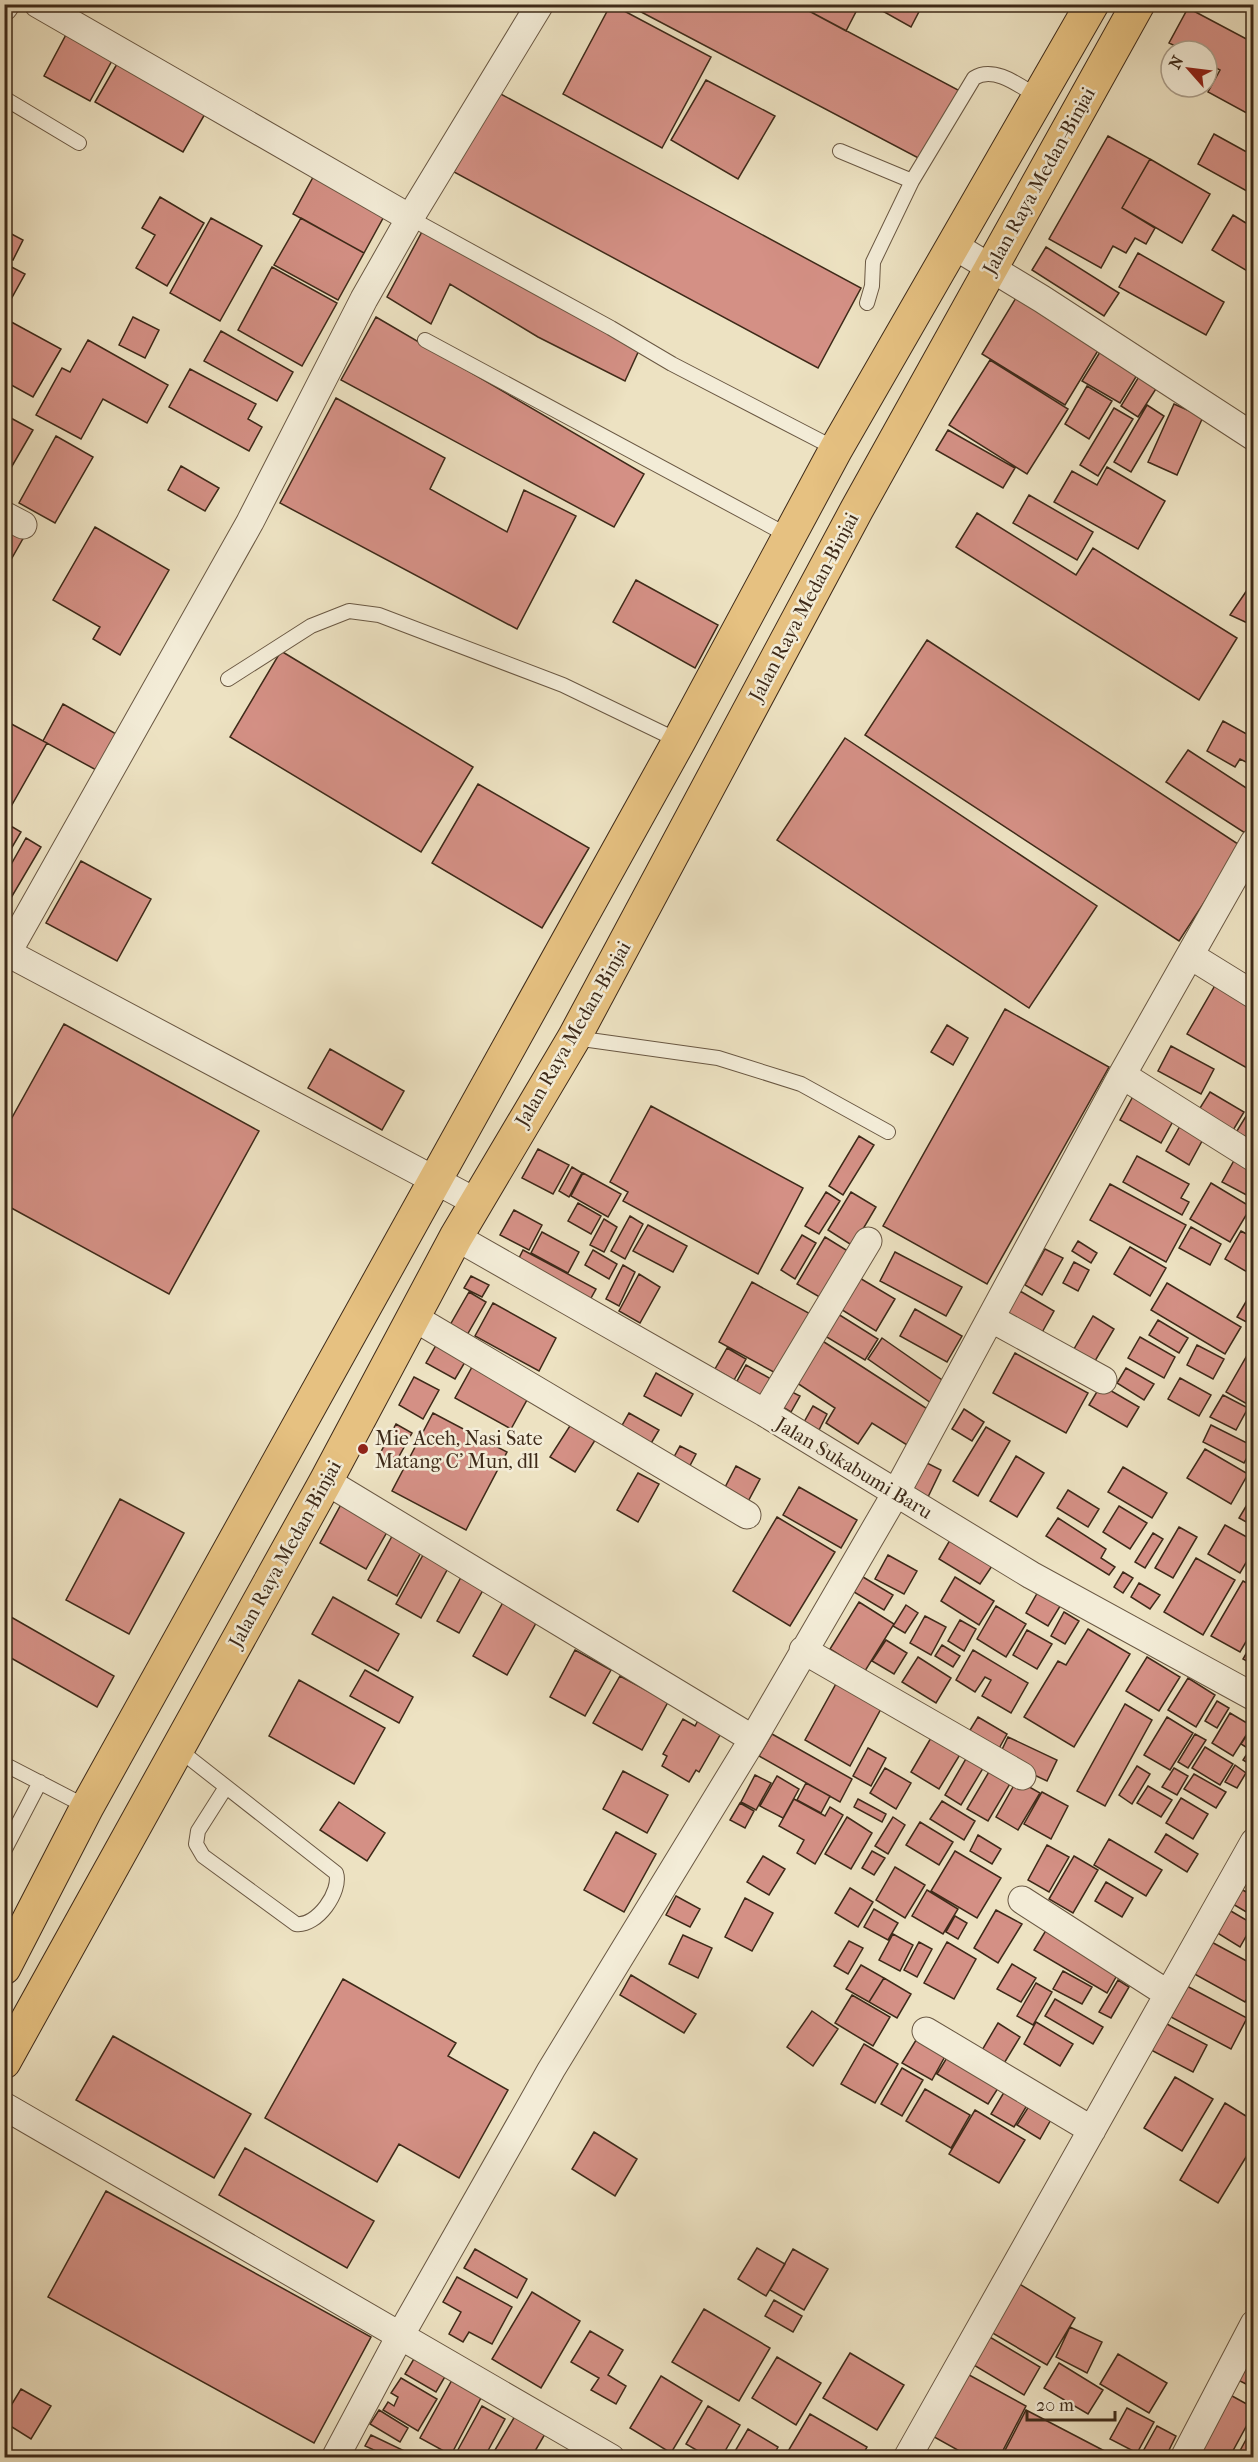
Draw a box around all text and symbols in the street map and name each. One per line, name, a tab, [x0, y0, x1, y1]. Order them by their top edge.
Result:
north arrow	[1159, 39, 1219, 99]
text: N	[1165, 52, 1188, 72]
street label: Jalan Raya Medan-Binjai	[977, 83, 1100, 280]
street label: Jalan Raya Medan-Binjai	[744, 509, 864, 707]
street label: Jalan Raya Medan-Binjai	[509, 937, 636, 1133]
street label: Jalan Sukabumi Baru	[770, 1411, 937, 1524]
place label: Mie Aceh, Nasi Sate Matang C' Mun, dll	[375, 1427, 543, 1473]
marker: Mie Aceh, Nasi Sate Matang C' Mun, dll	[356, 1442, 370, 1456]
street label: Jalan Raya Medan-Binjai	[223, 1456, 346, 1653]
scale bar	[1027, 2384, 1116, 2422]
text: 20 m	[1036, 2395, 1074, 2416]

